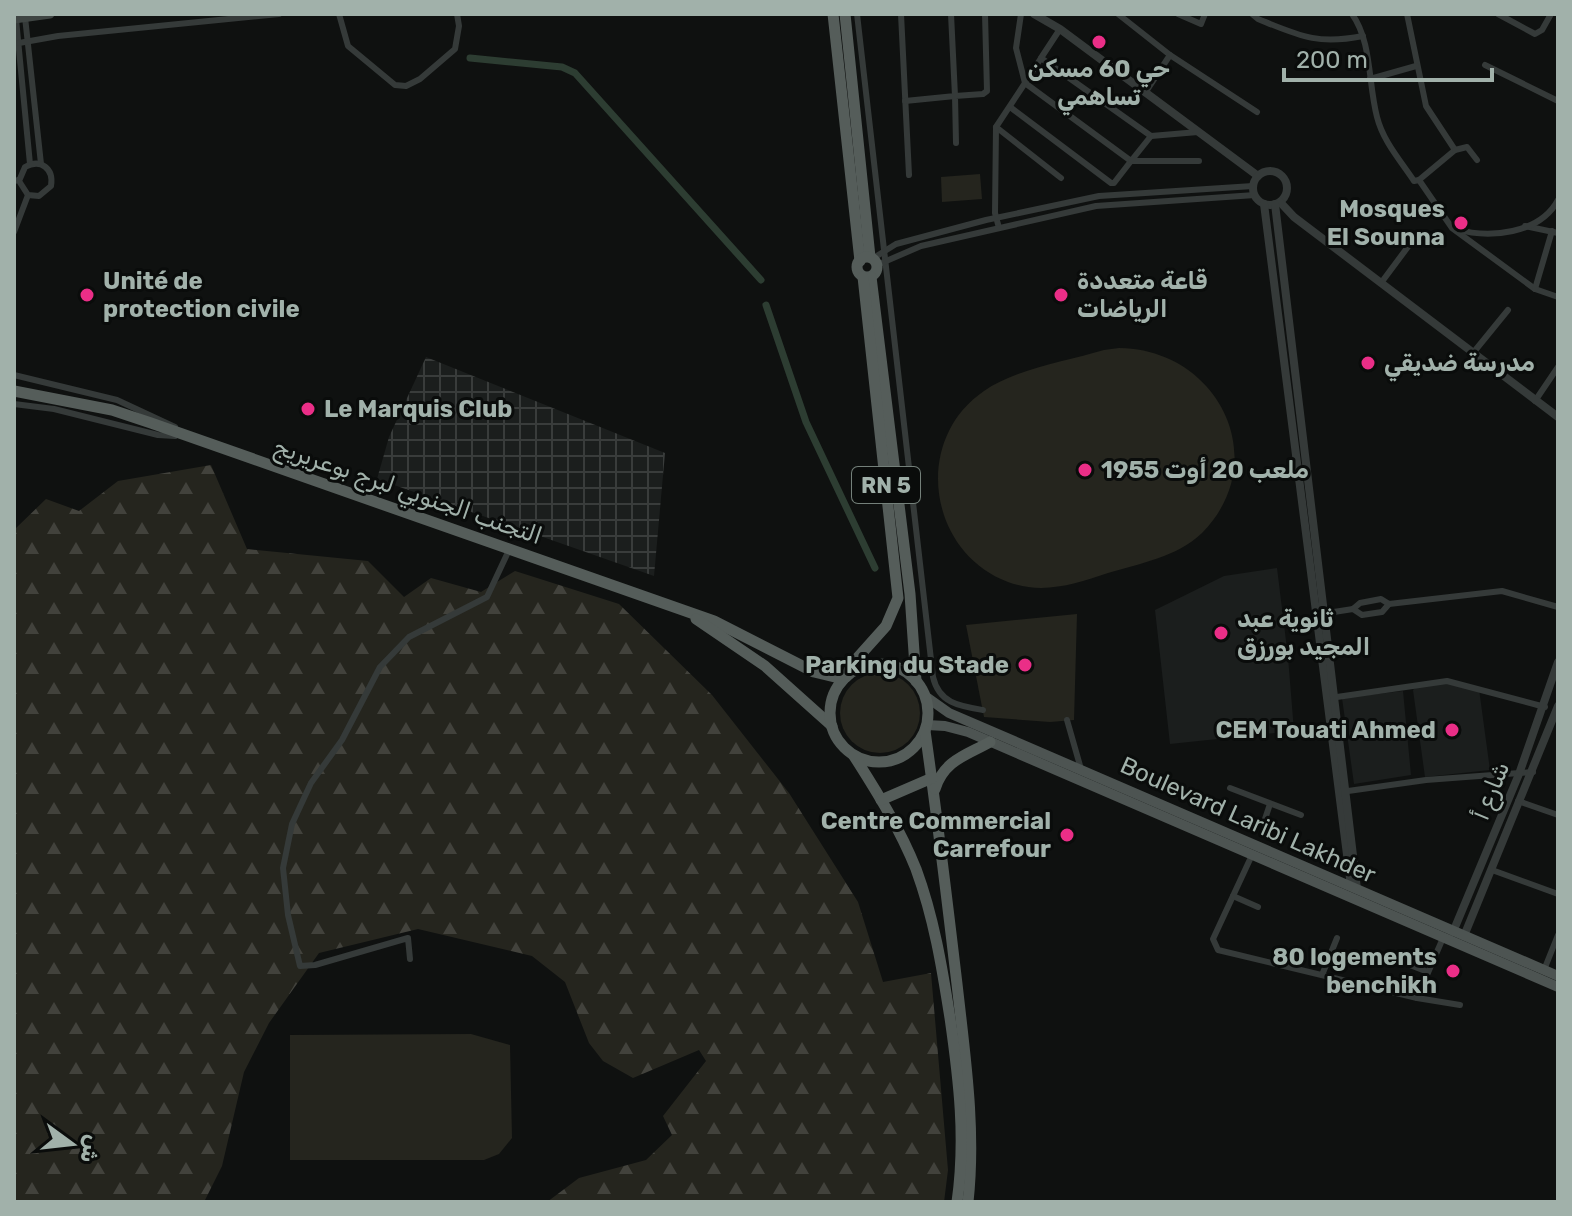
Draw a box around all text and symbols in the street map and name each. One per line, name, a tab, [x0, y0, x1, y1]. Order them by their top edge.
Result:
scale bar	[1284, 32, 1492, 82]
marker: حي 60 مسكن تساهمي	[1090, 33, 1108, 51]
text: 200 m	[1296, 46, 1368, 74]
place label: حي 60 مسكن تساهمي	[1028, 55, 1170, 116]
place label: Mosques El Sounna	[1327, 195, 1445, 251]
marker: Mosques El Sounna	[1452, 214, 1470, 232]
place label: Unité de protection civile	[103, 267, 300, 323]
place label: قاعة متعددة الرياضات	[1077, 267, 1207, 323]
marker: Unité de protection civile	[78, 286, 96, 304]
marker: قاعة متعددة الرياضات	[1052, 286, 1070, 304]
place label: مدرسة ضديقي	[1384, 349, 1535, 382]
marker: مدرسة ضديقي	[1359, 354, 1377, 372]
place label: Le Marquis Club	[324, 395, 512, 423]
marker: Le Marquis Club	[299, 400, 317, 418]
street label: التجنب الجنوبي لبرج بوعريريج	[269, 432, 546, 554]
place label: ملعب 20 أوت 1955	[1101, 456, 1309, 484]
marker: ملعب 20 أوت 1955	[1076, 461, 1094, 479]
road number: RN 5	[852, 467, 920, 503]
place label: ثانوية عبد المجيد بورزق	[1237, 605, 1370, 661]
marker: ثانوية عبد المجيد بورزق	[1212, 624, 1230, 642]
place label: Parking du Stade	[805, 651, 1009, 679]
marker: Parking du Stade	[1016, 656, 1034, 674]
place label: CEM Touati Ahmed	[1216, 716, 1436, 744]
marker: CEM Touati Ahmed	[1443, 721, 1461, 739]
street label: Boulevard Laribi Lakhder	[1116, 751, 1380, 889]
street label: شارع أ	[1467, 758, 1517, 825]
place label: Centre Commercial Carrefour	[821, 807, 1051, 863]
marker: Centre Commercial Carrefour	[1058, 826, 1076, 844]
place label: 80 logements benchikh	[1272, 943, 1437, 999]
marker: 80 logements benchikh	[1444, 962, 1462, 980]
north arrow	[32, 1104, 112, 1184]
text: ش	[74, 1132, 107, 1166]

